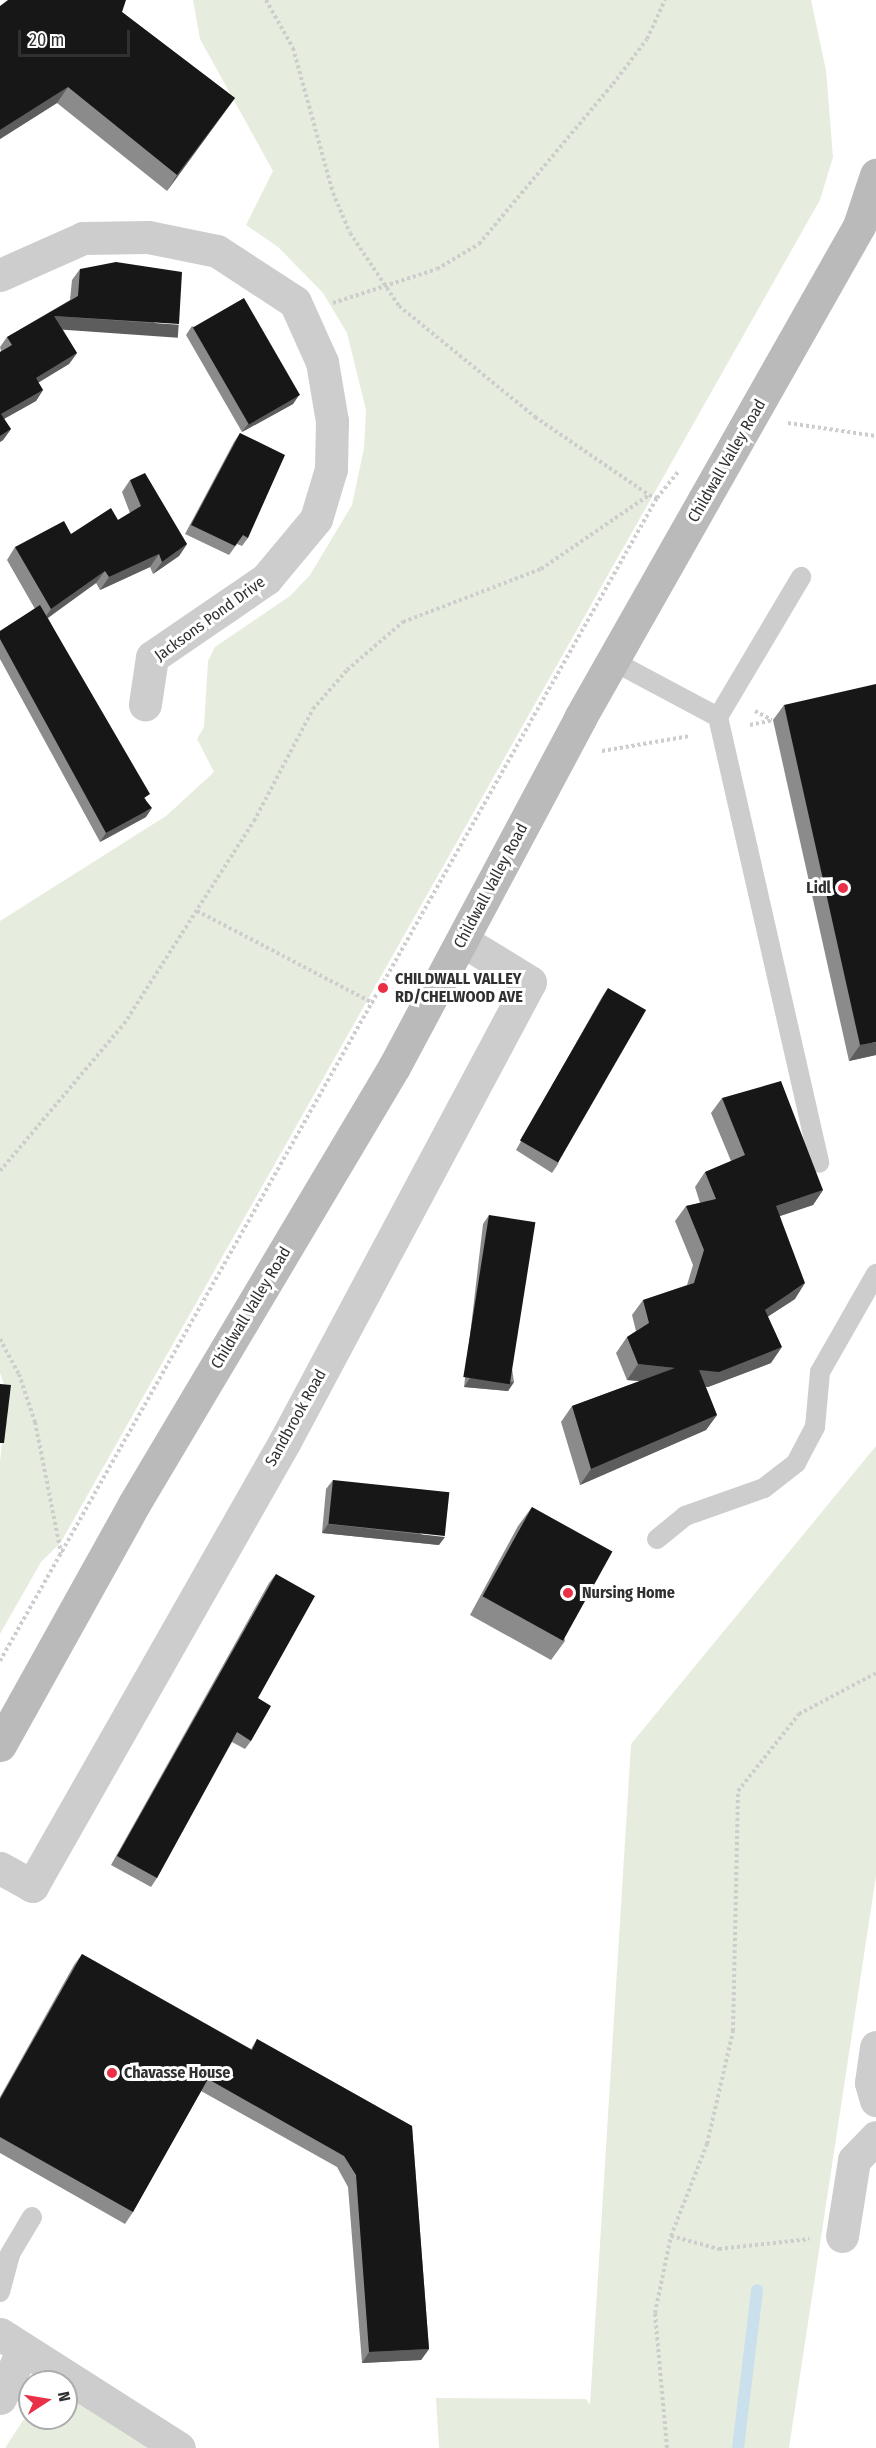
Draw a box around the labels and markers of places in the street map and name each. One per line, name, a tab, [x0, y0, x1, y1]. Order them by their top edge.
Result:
place label: Lidl	[806, 878, 831, 898]
marker: Lidl	[836, 881, 850, 895]
place label: CHILDWALL VALLEY RD/CHELWOOD AVE	[395, 969, 523, 1007]
marker: CHILDWALL VALLEY RD/CHELWOOD AVE	[376, 981, 390, 995]
place label: Nursing Home	[582, 1583, 675, 1603]
marker: Nursing Home	[559, 1584, 577, 1602]
place label: Chavasse House	[124, 2063, 230, 2083]
marker: Chavasse House	[105, 2066, 119, 2080]

